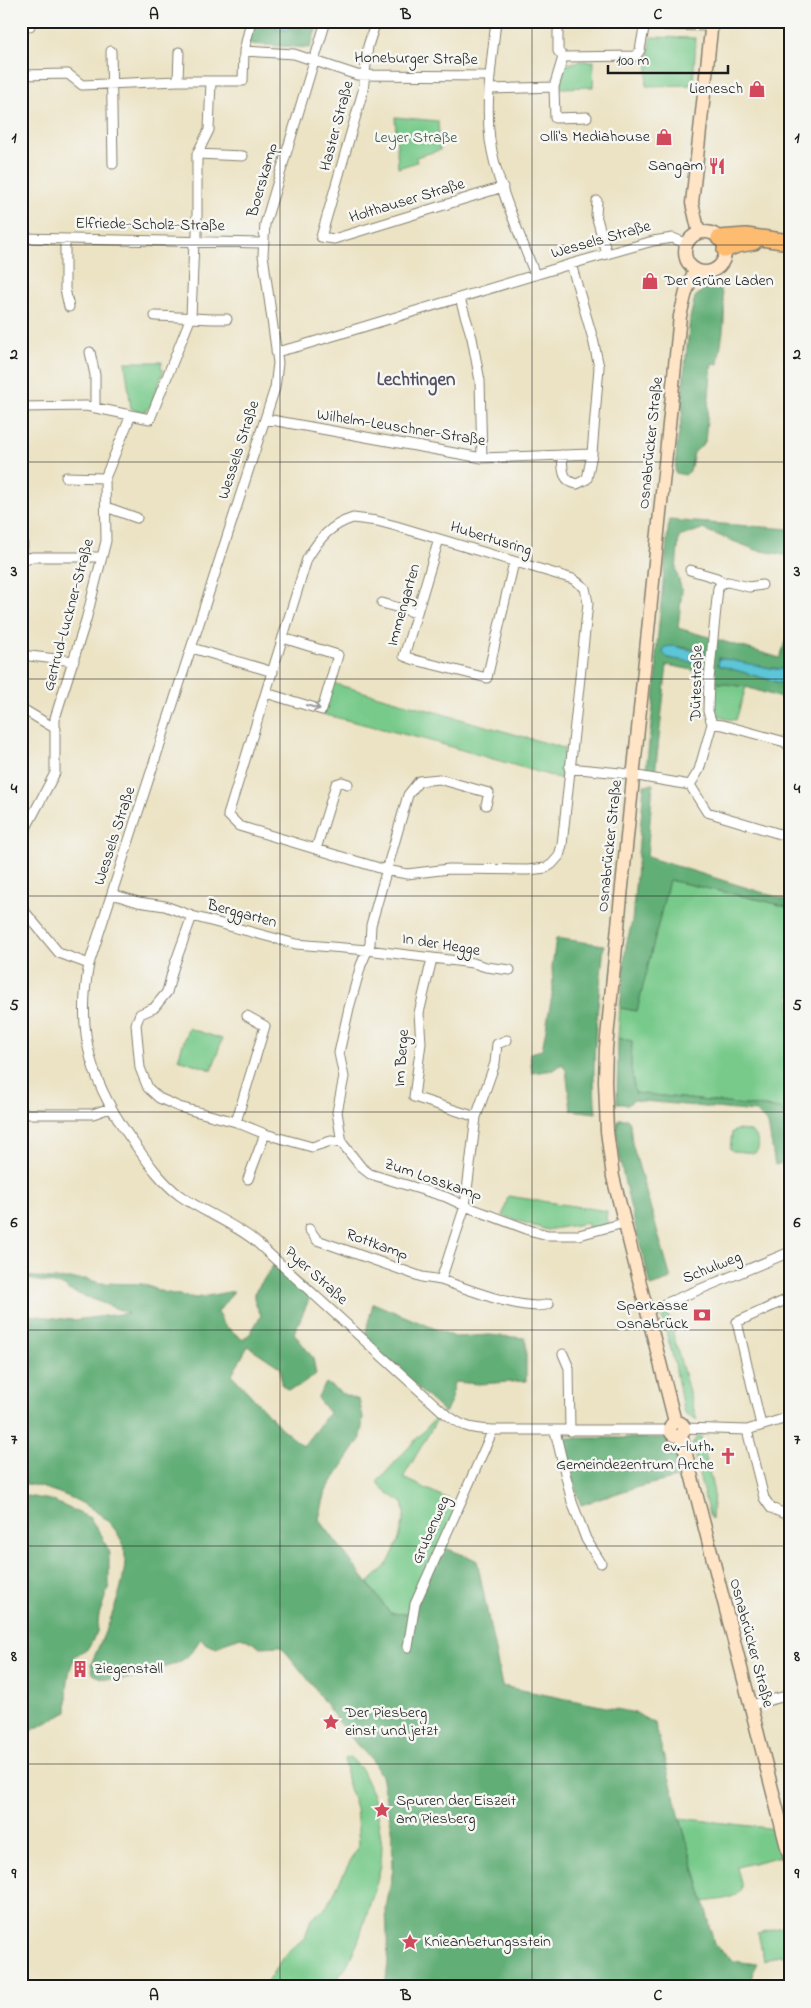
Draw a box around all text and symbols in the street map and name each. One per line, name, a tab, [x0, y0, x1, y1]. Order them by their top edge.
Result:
text: A	[149, 3, 159, 27]
text: B	[400, 3, 412, 27]
text: C	[654, 3, 663, 27]
scale bar	[608, 42, 728, 74]
street label: Honeburger Straße	[354, 46, 479, 72]
text: 100 m	[616, 50, 649, 72]
street label: Haster Straße	[313, 77, 361, 174]
place label: Lienesch	[689, 77, 743, 101]
shop icon: Lienesch	[747, 79, 767, 99]
place label: Olli's Mediahouse	[540, 125, 651, 149]
text: 1	[11, 126, 17, 150]
park label: Leyer Straße	[375, 126, 458, 150]
text: 1	[794, 126, 800, 150]
shop icon: Olli's Mediahouse	[654, 127, 674, 147]
street label: Boerskamp	[241, 140, 285, 221]
place label: Sangam	[648, 154, 703, 178]
restaurant icon: Sangam	[707, 156, 727, 176]
street label: Holthauser Straße	[346, 172, 468, 230]
street label: Elfriede-Scholz-Straße	[75, 212, 226, 238]
street label: Wessels Straße	[548, 214, 654, 266]
place label: Der Grüne Laden	[663, 269, 774, 293]
shop icon: Der Grüne Laden	[640, 271, 660, 291]
text: 2	[9, 343, 18, 367]
text: 2	[792, 343, 801, 367]
district label: Lechtingen	[377, 367, 455, 396]
street label: Osnabrücker Straße	[632, 375, 670, 510]
street label: Wessels Straße	[212, 397, 267, 503]
street label: Wilhelm-Leuschner-Straße	[315, 403, 488, 453]
street label: Hubertusring	[447, 515, 535, 563]
street label: Gertrud-Luckner-Straße	[37, 535, 101, 694]
text: 3	[10, 560, 18, 584]
text: 3	[793, 560, 801, 584]
street label: Immengarten	[381, 561, 427, 649]
street label: Dütestraße	[684, 644, 710, 722]
one-way arrow	[304, 703, 320, 712]
text: 4	[10, 777, 18, 801]
text: 4	[793, 777, 801, 801]
street label: Osnabrücker Straße	[591, 778, 629, 913]
street label: Wessels Straße	[88, 783, 143, 889]
street label: Berggarten	[203, 893, 280, 935]
street label: In der Hegge	[400, 927, 483, 963]
text: 5	[9, 994, 19, 1018]
text: 5	[792, 994, 802, 1018]
street label: Im Berge	[388, 1028, 416, 1087]
street label: Zum Losskamp	[381, 1152, 485, 1208]
text: 6	[9, 1211, 18, 1235]
text: 6	[792, 1211, 801, 1235]
street label: Rottkamp	[342, 1223, 412, 1267]
street label: Pyer Straße	[279, 1241, 354, 1312]
street label: Schulweg	[679, 1245, 745, 1291]
place label: Sparkasse Osnabrück	[616, 1294, 689, 1336]
bank icon: Sparkasse Osnabrück	[692, 1305, 712, 1325]
text: 7	[11, 1428, 18, 1452]
text: 7	[794, 1428, 801, 1452]
place label: ev.-luth. Gemeindezentrum Arche	[556, 1435, 715, 1477]
church icon: ev.-luth. Gemeindezentrum Arche	[718, 1446, 738, 1466]
street label: Grubenweg	[405, 1492, 457, 1568]
street label: Osnabrücker Straße	[722, 1576, 780, 1711]
text: 8	[10, 1645, 17, 1669]
text: 8	[793, 1645, 800, 1669]
place label: Ziegenstall	[94, 1657, 163, 1681]
building icon: Ziegenstall	[70, 1659, 90, 1679]
place label: Der Piesberg einst und jetzt	[344, 1701, 439, 1743]
place icon: Der Piesberg einst und jetzt	[321, 1712, 341, 1732]
place label: Spuren der Eiszeit am Piesberg	[396, 1789, 517, 1831]
place icon: Spuren der Eiszeit am Piesberg	[372, 1800, 392, 1820]
text: 9	[11, 1862, 17, 1886]
text: 9	[794, 1862, 800, 1886]
place label: Knieanbetungsstein	[424, 1930, 551, 1954]
place icon: Knieanbetungsstein	[400, 1932, 420, 1952]
text: A	[149, 1984, 159, 2008]
text: B	[400, 1984, 412, 2008]
text: C	[654, 1984, 663, 2008]

